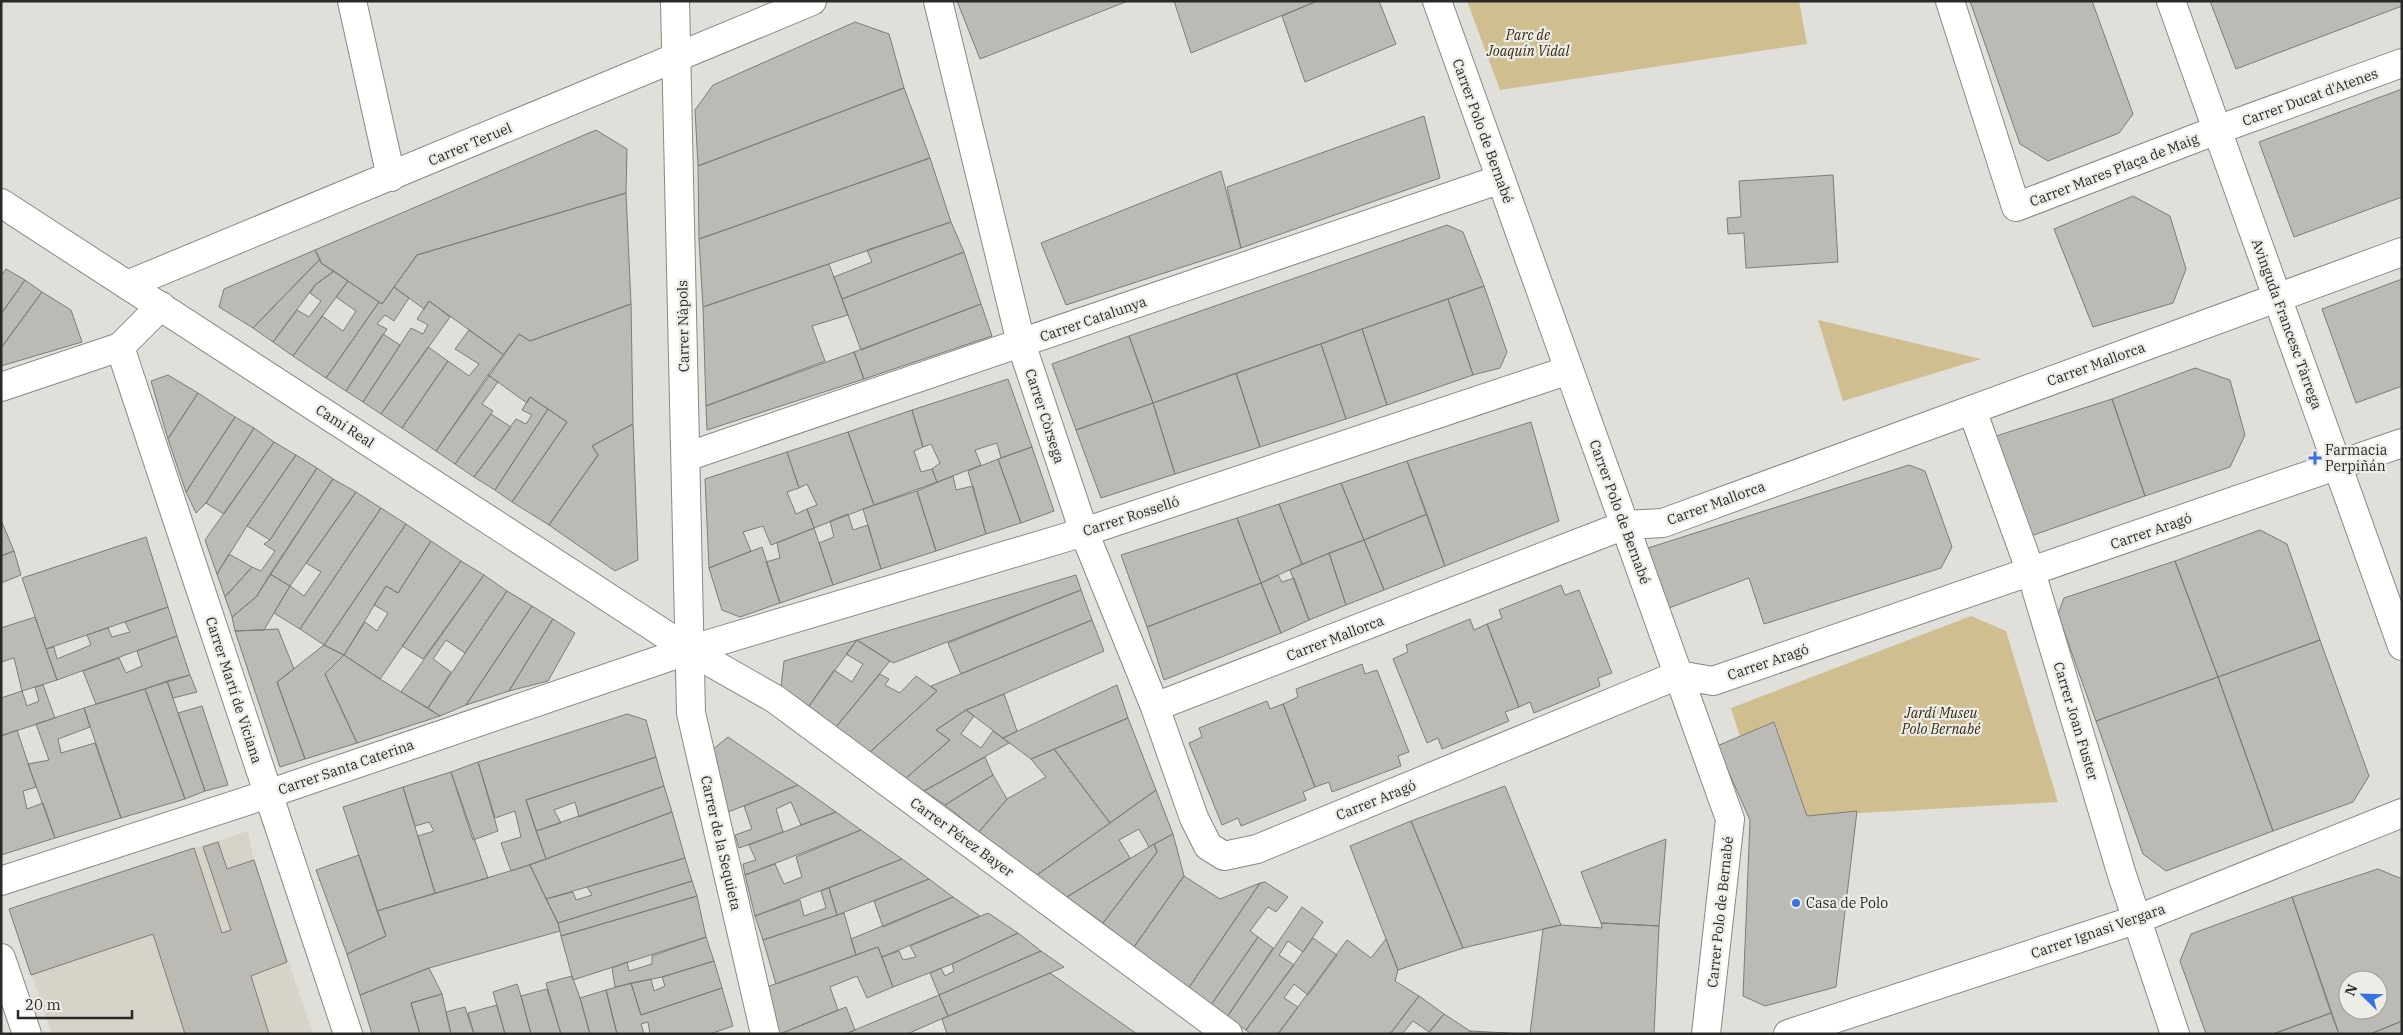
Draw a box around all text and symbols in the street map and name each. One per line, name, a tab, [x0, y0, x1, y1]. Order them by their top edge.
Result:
park label: Parc de Joaquín Vidal	[1486, 26, 1570, 60]
street label: Carrer Polo de Bernabé	[1448, 56, 1518, 206]
street label: Carrer Ducat d'Atenes	[2240, 64, 2380, 130]
street label: Carrer Teruel	[426, 118, 514, 170]
street label: Carrer Mares Plaça de Maig	[2027, 129, 2201, 211]
street label: Avinguda Francesc Tàrrega	[2248, 236, 2326, 412]
street label: Carrer Nàpols	[673, 280, 693, 372]
street label: Carrer Catalunya	[1037, 292, 1149, 346]
street label: Carrer Mallorca	[2044, 338, 2148, 390]
street label: Carrer Còrsega	[1021, 366, 1069, 466]
street label: Camí Real	[312, 400, 378, 452]
street label: Carrer Polo de Bernabé	[1585, 437, 1655, 587]
place label: Farmacia Perpiñán	[2325, 441, 2388, 475]
marker: Farmacia Perpiñán	[2309, 452, 2321, 464]
street label: Carrer Mallorca	[1664, 477, 1768, 529]
street label: Carrer Rosselló	[1080, 492, 1182, 540]
street label: Carrer Aragó	[2108, 509, 2194, 553]
street label: Carrer Mallorca	[1284, 611, 1387, 665]
street label: Carrer Martí de Viciana	[202, 614, 266, 766]
street label: Carrer Aragó	[1725, 640, 1811, 684]
street label: Carrer Joan Fuster	[2049, 660, 2103, 783]
park label: Jardí Museu Polo Bernabé	[1901, 704, 1981, 738]
street label: Carrer Santa Caterina	[276, 735, 417, 799]
street label: Carrer de la Sequieta	[697, 774, 745, 912]
street label: Carrer Aragó	[1333, 776, 1419, 824]
street label: Carrer Pérez Bayer	[907, 793, 1018, 881]
street label: Carrer Polo de Bernabé	[1703, 835, 1737, 989]
place label: Casa de Polo	[1806, 894, 1888, 912]
marker: Casa de Polo	[1790, 897, 1802, 909]
street label: Carrer Ignasi Vergara	[2029, 899, 2168, 962]
north arrow	[2338, 970, 2388, 1020]
text: N	[2341, 981, 2361, 999]
scale bar	[18, 988, 131, 1020]
text: 20 m	[25, 995, 61, 1014]

